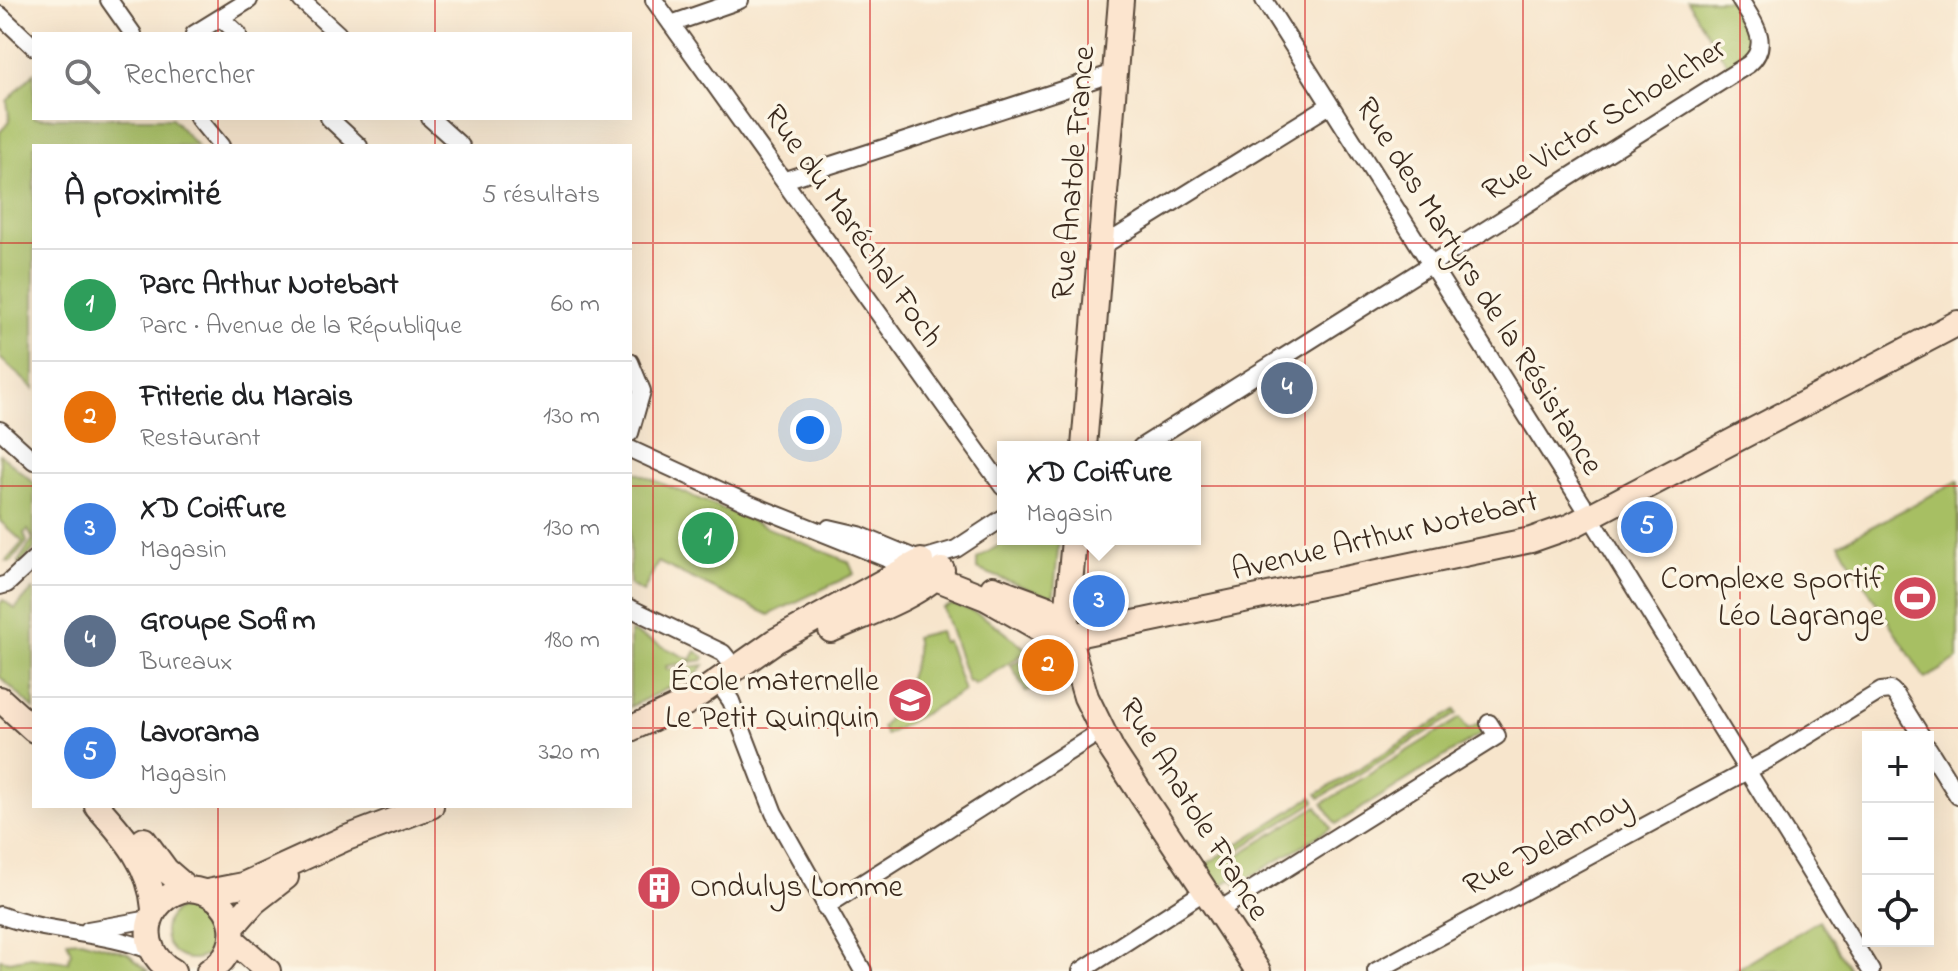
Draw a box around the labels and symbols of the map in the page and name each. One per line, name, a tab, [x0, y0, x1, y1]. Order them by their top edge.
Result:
street label: Rue Victor Schoelcher	[1474, 27, 1736, 215]
street label: Rue Anatole France	[1040, 43, 1110, 302]
street label: Rue des Martyrs de la Résistance	[1342, 89, 1614, 486]
street label: Rue du Maréchal Foch	[750, 96, 954, 358]
pin: 4	[1261, 358, 1313, 418]
your location	[790, 410, 830, 450]
street label: Avenue Arthur Notebart	[1227, 479, 1543, 595]
pin: 5	[1621, 497, 1673, 557]
pin: 1	[682, 508, 734, 568]
place label: Complexe sportif Léo Lagrange	[1661, 557, 1885, 641]
pin: 3	[1073, 571, 1125, 631]
sports icon: Complexe sportif Léo Lagrange	[1891, 574, 1939, 622]
pin: 2	[1022, 635, 1074, 695]
place label: École maternelle Le Petit Quinquin	[665, 659, 880, 743]
school or university icon: École maternelle Le Petit Quinquin	[886, 676, 934, 724]
street label: Rue Anatole France	[1106, 689, 1281, 931]
street label: Rue Delannoy	[1455, 782, 1641, 910]
building icon: Ondulys Lomme	[635, 864, 683, 912]
place label: Ondulys Lomme	[690, 865, 904, 912]

